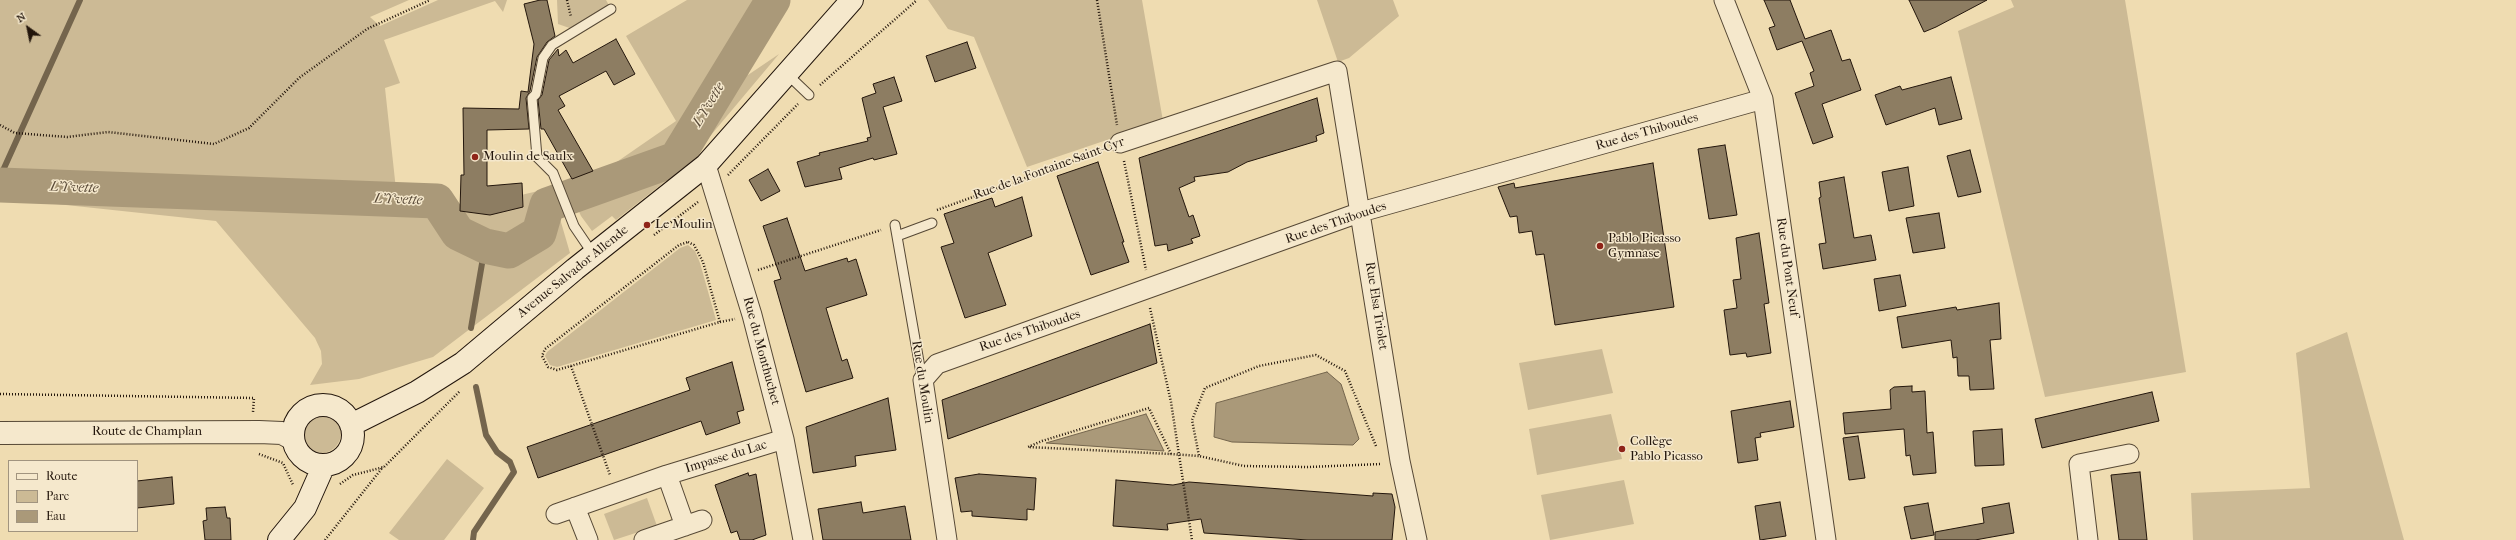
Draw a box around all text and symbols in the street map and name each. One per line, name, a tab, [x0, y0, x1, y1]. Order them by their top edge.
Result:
north arrow	[8, 8, 48, 48]
text: N	[14, 10, 28, 25]
water label: L'Yvette	[689, 80, 729, 130]
street label: Rue des Thiboudes	[1594, 110, 1700, 154]
street label: Rue de la Fontaine Saint-Cyr	[971, 134, 1127, 204]
place label: Moulin de Saulx	[483, 149, 573, 165]
marker: Moulin de Saulx	[470, 152, 480, 162]
water label: L'Yvette	[49, 179, 99, 197]
water label: L'Yvette	[373, 191, 423, 209]
street label: Rue des Thiboudes	[1283, 198, 1389, 248]
place label: Le Moulin	[655, 217, 713, 233]
street label: Rue du Pont Neuf	[1772, 217, 1802, 317]
marker: Le Moulin	[642, 220, 652, 230]
street label: Avenue Salvador Allende	[514, 222, 632, 322]
place label: Pablo Picasso Gymnase	[1608, 231, 1681, 262]
marker: Pablo Picasso Gymnase	[1595, 241, 1605, 251]
street label: Rue Elsa Triolet	[1361, 261, 1391, 351]
street label: Rue du Monthuchet	[739, 295, 783, 407]
street label: Rue des Thiboudes	[977, 306, 1083, 356]
street label: Rue du Moulin	[908, 340, 936, 424]
street label: Route de Champlan	[92, 424, 202, 440]
place label: Collège Pablo Picasso	[1630, 434, 1703, 465]
street label: Impasse du Lac	[683, 437, 769, 477]
marker: Collège Pablo Picasso	[1617, 444, 1627, 454]
legend	[8, 460, 138, 532]
text: Route	[46, 469, 78, 483]
text: Parc	[46, 489, 69, 503]
text: Eau	[46, 509, 66, 523]

